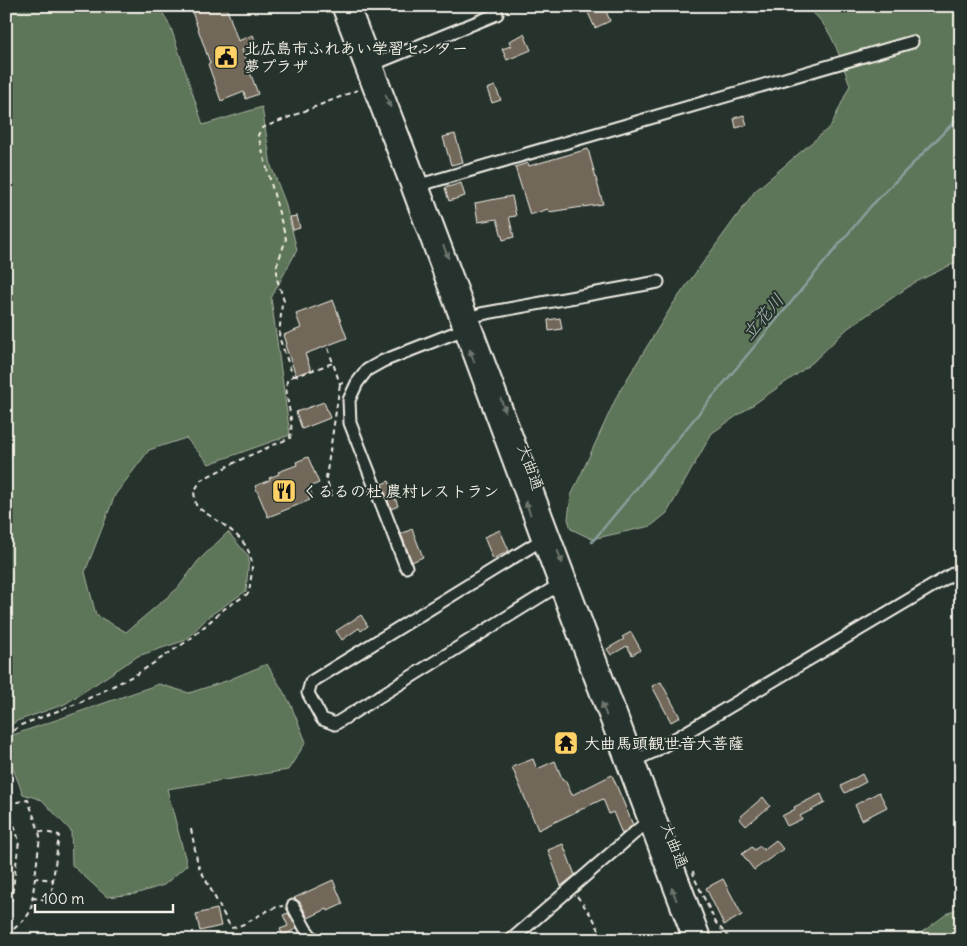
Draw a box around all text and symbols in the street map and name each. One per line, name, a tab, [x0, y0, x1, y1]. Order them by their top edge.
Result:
place label: 北広島市ふれあい学習センター 夢プラザ	[244, 38, 468, 76]
public building icon: 北広島市ふれあい学習センター 夢プラザ	[213, 44, 239, 70]
one-way arrow	[385, 93, 392, 108]
one-way arrow	[443, 245, 450, 260]
water label: 立花川	[736, 289, 789, 345]
one-way arrow	[467, 349, 475, 363]
one-way arrow	[500, 397, 507, 412]
street label: 大曲通	[513, 441, 549, 493]
restaurant icon: くるるの杜 農村レストラン	[271, 478, 297, 504]
place label: くるるの杜 農村レストラン	[302, 481, 499, 501]
one-way arrow	[524, 501, 531, 516]
one-way arrow	[556, 550, 564, 565]
one-way arrow	[600, 702, 607, 717]
temple icon: 大曲馬頭観世音大菩薩	[553, 730, 579, 756]
place label: 大曲馬頭観世音大菩薩	[584, 733, 744, 753]
street label: 大曲通	[657, 819, 693, 871]
scale bar	[35, 881, 172, 913]
one-way arrow	[670, 886, 678, 901]
text: 100 m	[42, 889, 84, 908]

